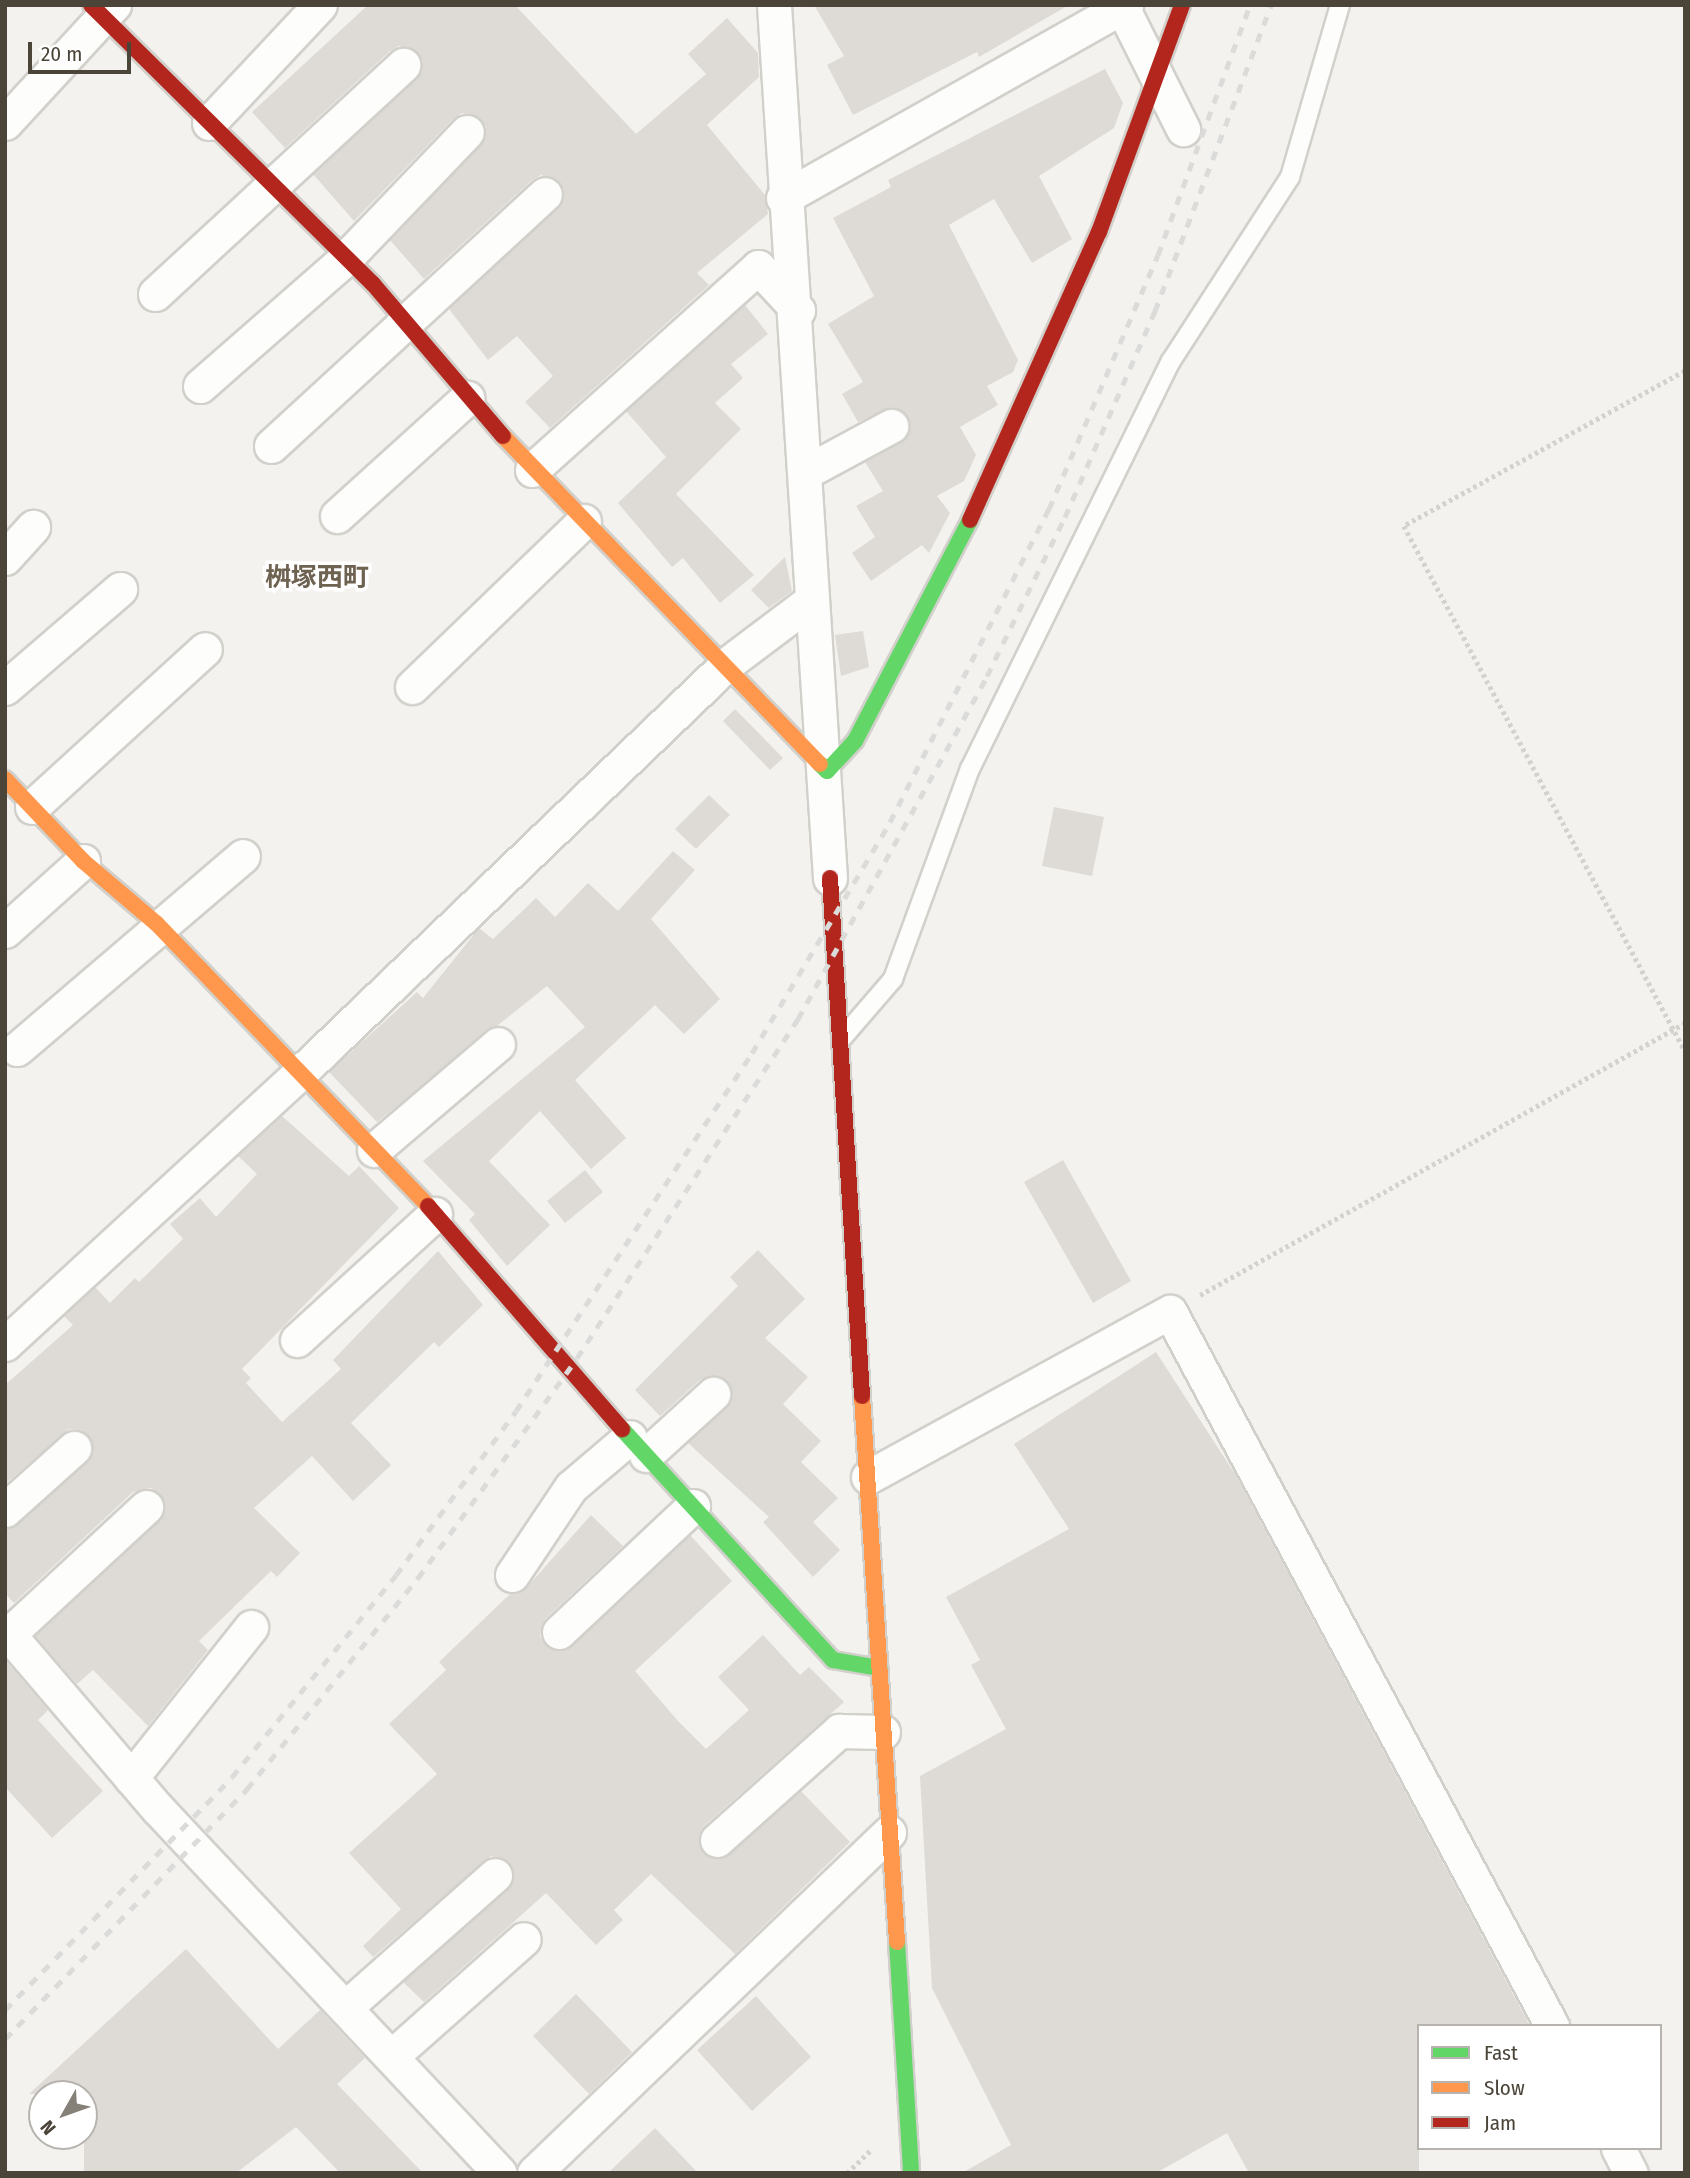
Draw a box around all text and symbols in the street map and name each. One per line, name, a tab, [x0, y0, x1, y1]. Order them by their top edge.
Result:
scale bar	[32, 28, 135, 72]
text: 20 m	[41, 41, 82, 67]
district label: 桝塚西町	[265, 562, 369, 594]
legend	[1417, 2024, 1662, 2150]
text: Fast	[1484, 2040, 1518, 2066]
text: Slow	[1484, 2075, 1525, 2101]
north arrow	[28, 2080, 98, 2150]
text: Jam	[1484, 2110, 1516, 2136]
text: N	[36, 2116, 61, 2139]

